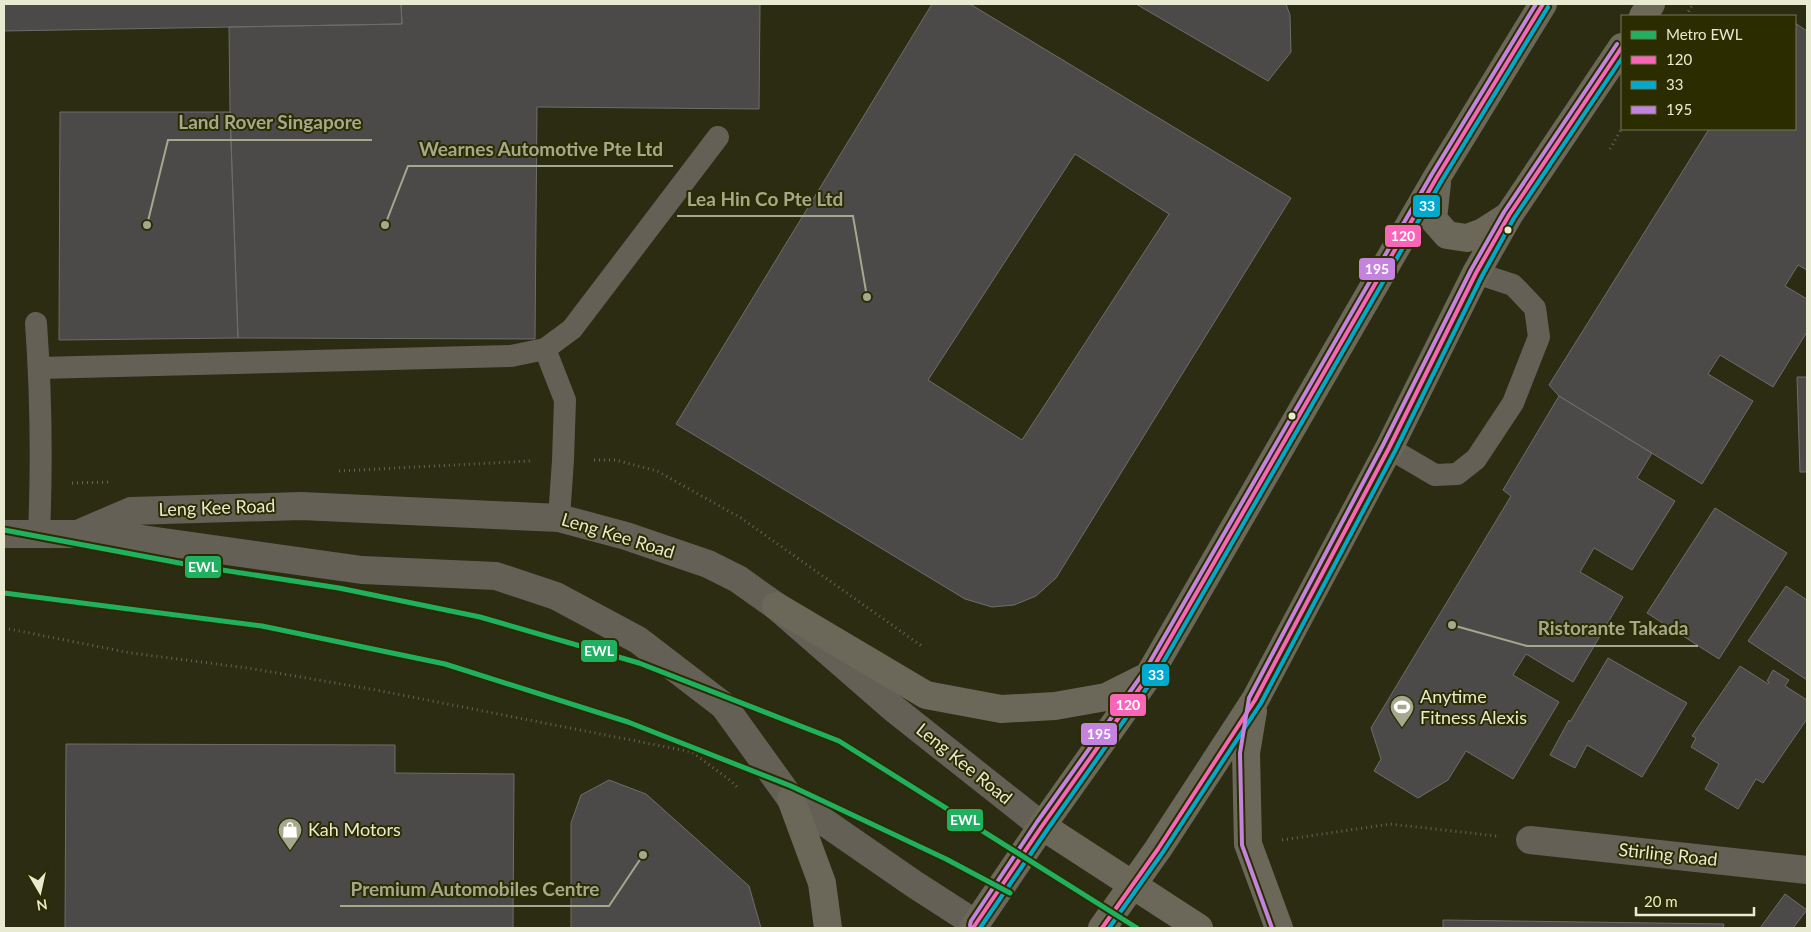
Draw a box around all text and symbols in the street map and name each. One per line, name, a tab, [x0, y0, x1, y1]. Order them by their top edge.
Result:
legend	[1621, 15, 1796, 130]
text: Metro EWL	[1666, 25, 1743, 43]
text: 120	[1666, 50, 1692, 68]
text: 33	[1666, 75, 1683, 93]
text: 195	[1666, 100, 1692, 118]
callout: Land Rover Singapore	[168, 106, 372, 140]
text: Land Rover Singapore	[178, 110, 362, 133]
callout: Wearnes Automotive Pte Ltd	[408, 132, 673, 166]
text: Wearnes Automotive Pte Ltd	[419, 137, 663, 160]
callout: Lea Hin Co Pte Ltd	[677, 182, 853, 216]
text: Lea Hin Co Pte Ltd	[687, 187, 843, 210]
line badge: 33	[1412, 194, 1441, 218]
text: 33	[1419, 197, 1435, 214]
line badge: 120	[1384, 224, 1422, 248]
unlabelled marker	[1503, 225, 1513, 235]
text: 120	[1391, 227, 1415, 244]
line badge: 195	[1358, 257, 1396, 281]
text: 195	[1365, 260, 1389, 277]
unlabelled marker	[1287, 411, 1297, 421]
street label: Leng Kee Road	[158, 494, 276, 520]
street label: Leng Kee Road	[559, 507, 677, 563]
line badge: EWL	[184, 555, 222, 579]
text: EWL	[188, 558, 219, 575]
callout: Ristorante Takada	[1527, 612, 1698, 646]
text: Ristorante Takada	[1538, 616, 1688, 639]
line badge: EWL	[580, 639, 618, 663]
text: EWL	[584, 642, 615, 659]
line badge: 33	[1141, 663, 1170, 687]
text: 33	[1148, 666, 1164, 683]
place label: Anytime Fitness Alexis	[1420, 685, 1527, 728]
line badge: 120	[1109, 693, 1147, 717]
sports icon: Anytime Fitness Alexis	[1389, 694, 1415, 728]
text: 120	[1116, 696, 1140, 713]
street label: Leng Kee Road	[912, 718, 1017, 809]
line badge: 195	[1080, 722, 1118, 746]
text: 195	[1087, 725, 1111, 742]
line badge: EWL	[946, 808, 984, 832]
text: EWL	[950, 811, 981, 828]
shop icon: Kah Motors	[277, 817, 303, 851]
place label: Kah Motors	[308, 818, 401, 840]
street label: Stirling Road	[1617, 838, 1719, 870]
north arrow	[15, 867, 65, 917]
callout: Premium Automobiles Centre	[340, 872, 609, 906]
text: Premium Automobiles Centre	[351, 877, 599, 900]
scale bar	[1636, 884, 1754, 916]
text: 20 m	[1644, 892, 1678, 910]
text: N	[35, 896, 49, 915]

